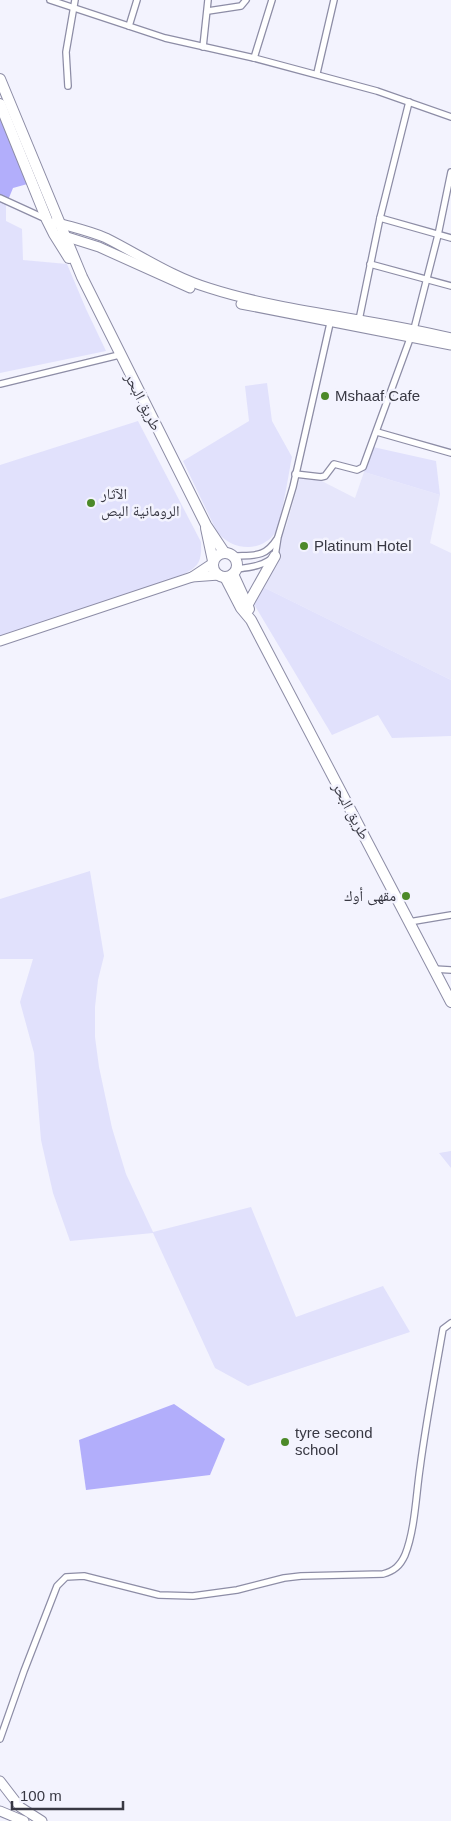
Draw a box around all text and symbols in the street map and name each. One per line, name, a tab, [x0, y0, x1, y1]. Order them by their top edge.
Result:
street label: طريق البحر	[120, 369, 165, 434]
place label: Mshaaf Cafe	[335, 387, 420, 404]
marker: Mshaaf Cafe	[319, 390, 331, 402]
place label: الآثار الرومانية البص	[100, 485, 180, 521]
marker: الآثار الرومانية البص	[85, 497, 97, 509]
place label: Platinum Hotel	[314, 537, 412, 554]
marker: Platinum Hotel	[298, 540, 310, 552]
street label: طريق البحر	[327, 778, 374, 843]
place label: مقهى أوك	[344, 887, 396, 906]
marker: مقهى أوك	[400, 890, 412, 902]
place label: tyre second school	[295, 1424, 373, 1458]
marker: tyre second school	[279, 1436, 291, 1448]
scale bar	[12, 1778, 124, 1810]
text: 100 m	[20, 1787, 62, 1804]

